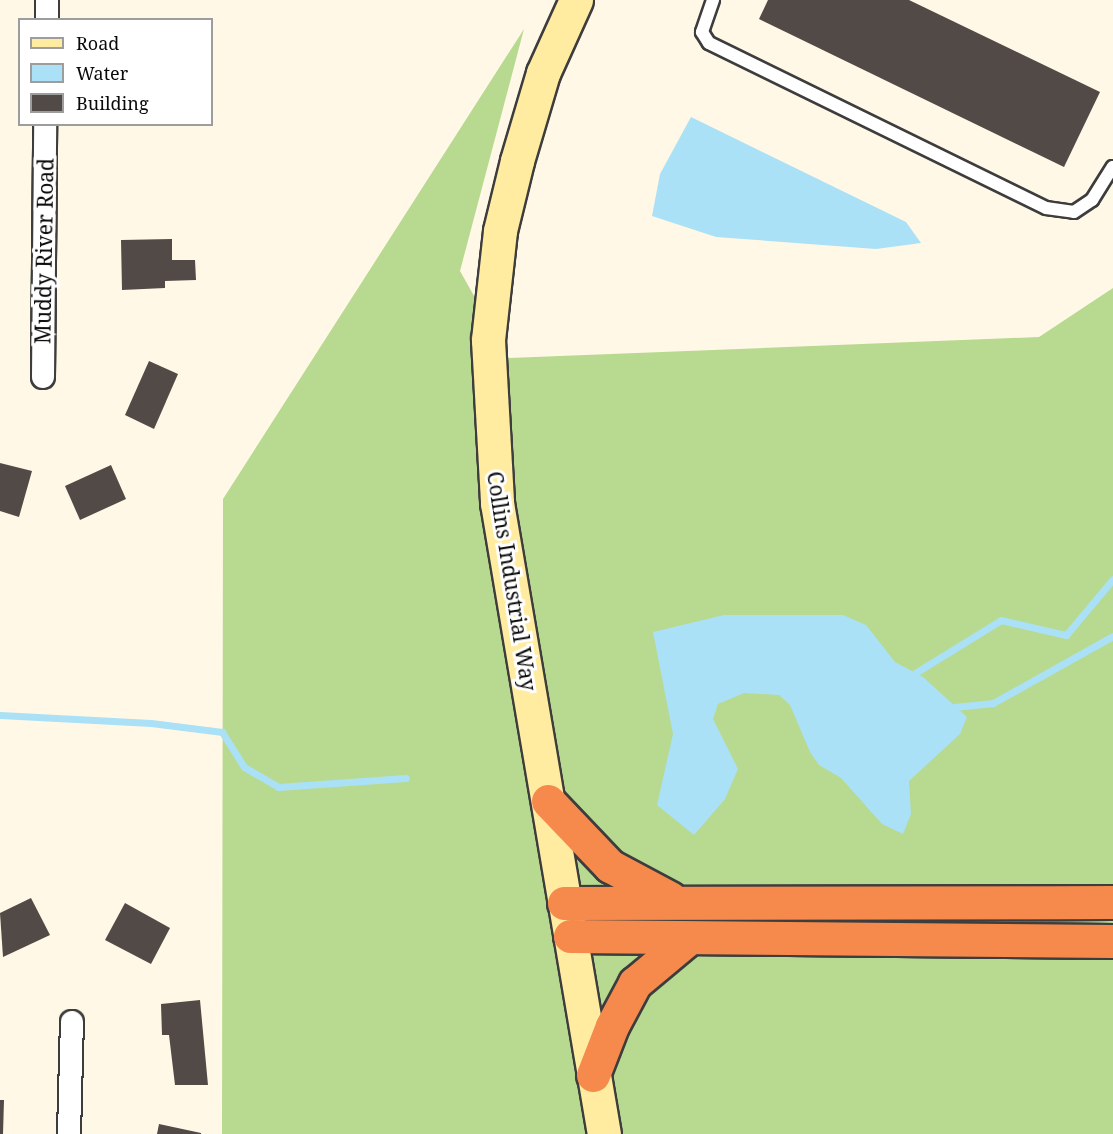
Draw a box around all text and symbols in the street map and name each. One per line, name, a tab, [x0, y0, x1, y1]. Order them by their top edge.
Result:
legend	[18, 18, 213, 126]
text: Road	[76, 31, 119, 55]
text: Water	[76, 61, 128, 85]
text: Building	[76, 91, 149, 115]
street label: Muddy River Road	[30, 158, 58, 344]
street label: Collins Industrial Way	[482, 470, 542, 692]

